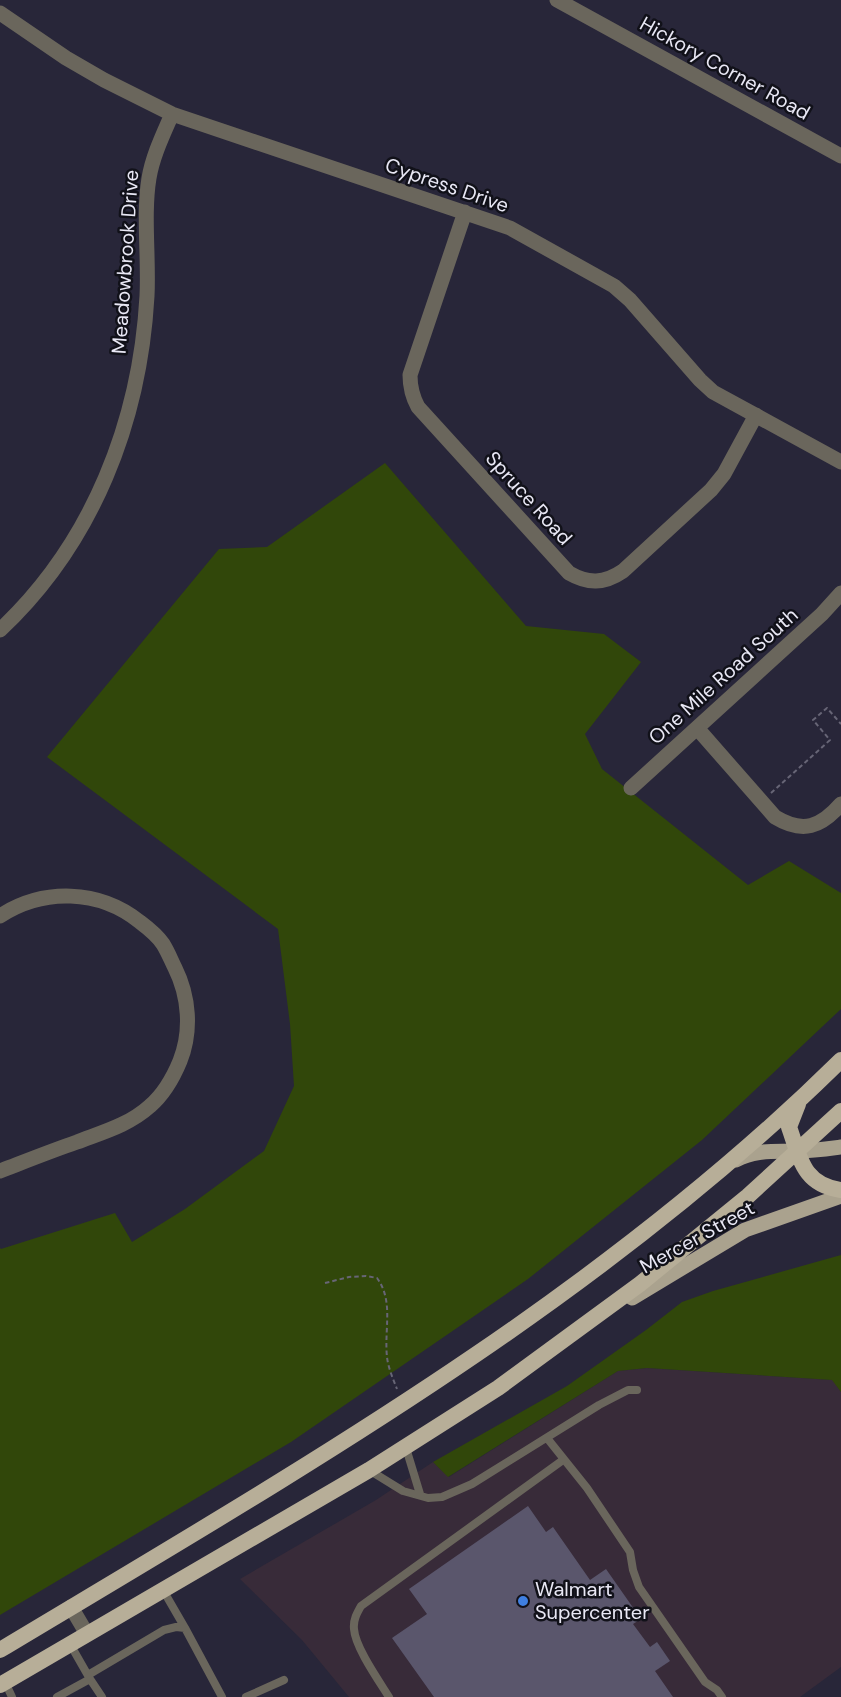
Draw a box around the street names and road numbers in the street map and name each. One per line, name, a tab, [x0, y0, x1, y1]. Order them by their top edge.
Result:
street label: Hickory Corner Road	[635, 10, 815, 126]
street label: Cypress Drive	[382, 152, 512, 218]
street label: Meadowbrook Drive	[106, 169, 144, 355]
street label: Spruce Road	[480, 446, 578, 550]
street label: One Mile Road South	[643, 602, 803, 750]
street label: Mercer Street	[635, 1195, 759, 1279]

